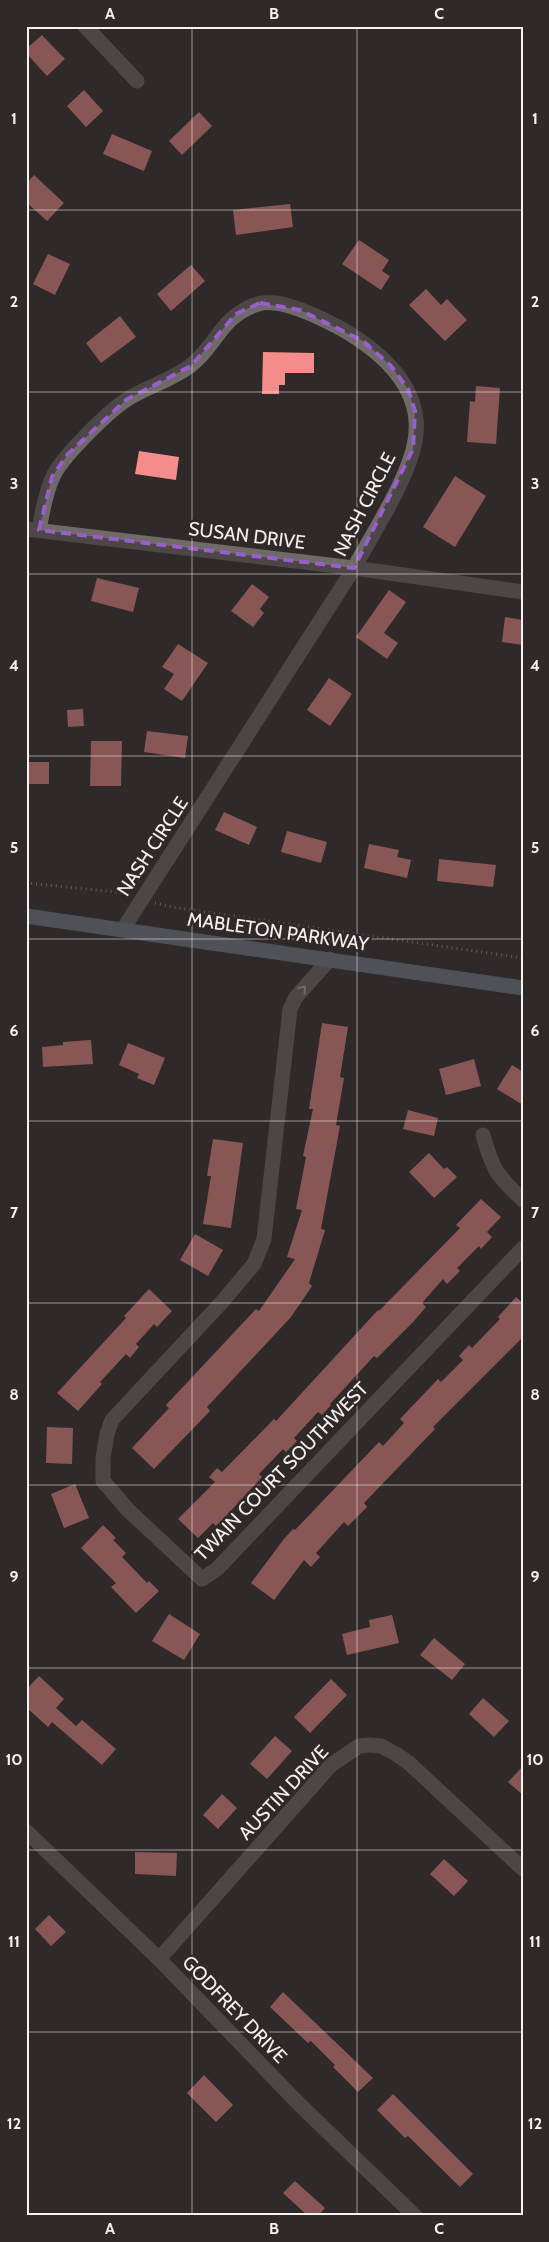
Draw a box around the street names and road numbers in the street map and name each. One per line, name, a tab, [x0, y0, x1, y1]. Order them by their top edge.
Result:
street label: NASH CIRCLE	[328, 448, 400, 560]
street label: SUSAN DRIVE	[187, 517, 307, 554]
street label: NASH CIRCLE	[112, 792, 193, 900]
street label: MABLETON PARKWAY	[186, 907, 370, 956]
street label: TWAIN COURT SOUTHWEST	[190, 1377, 373, 1566]
street label: AUSTIN DRIVE	[234, 1740, 333, 1844]
street label: GODFREY DRIVE	[178, 1951, 292, 2068]

